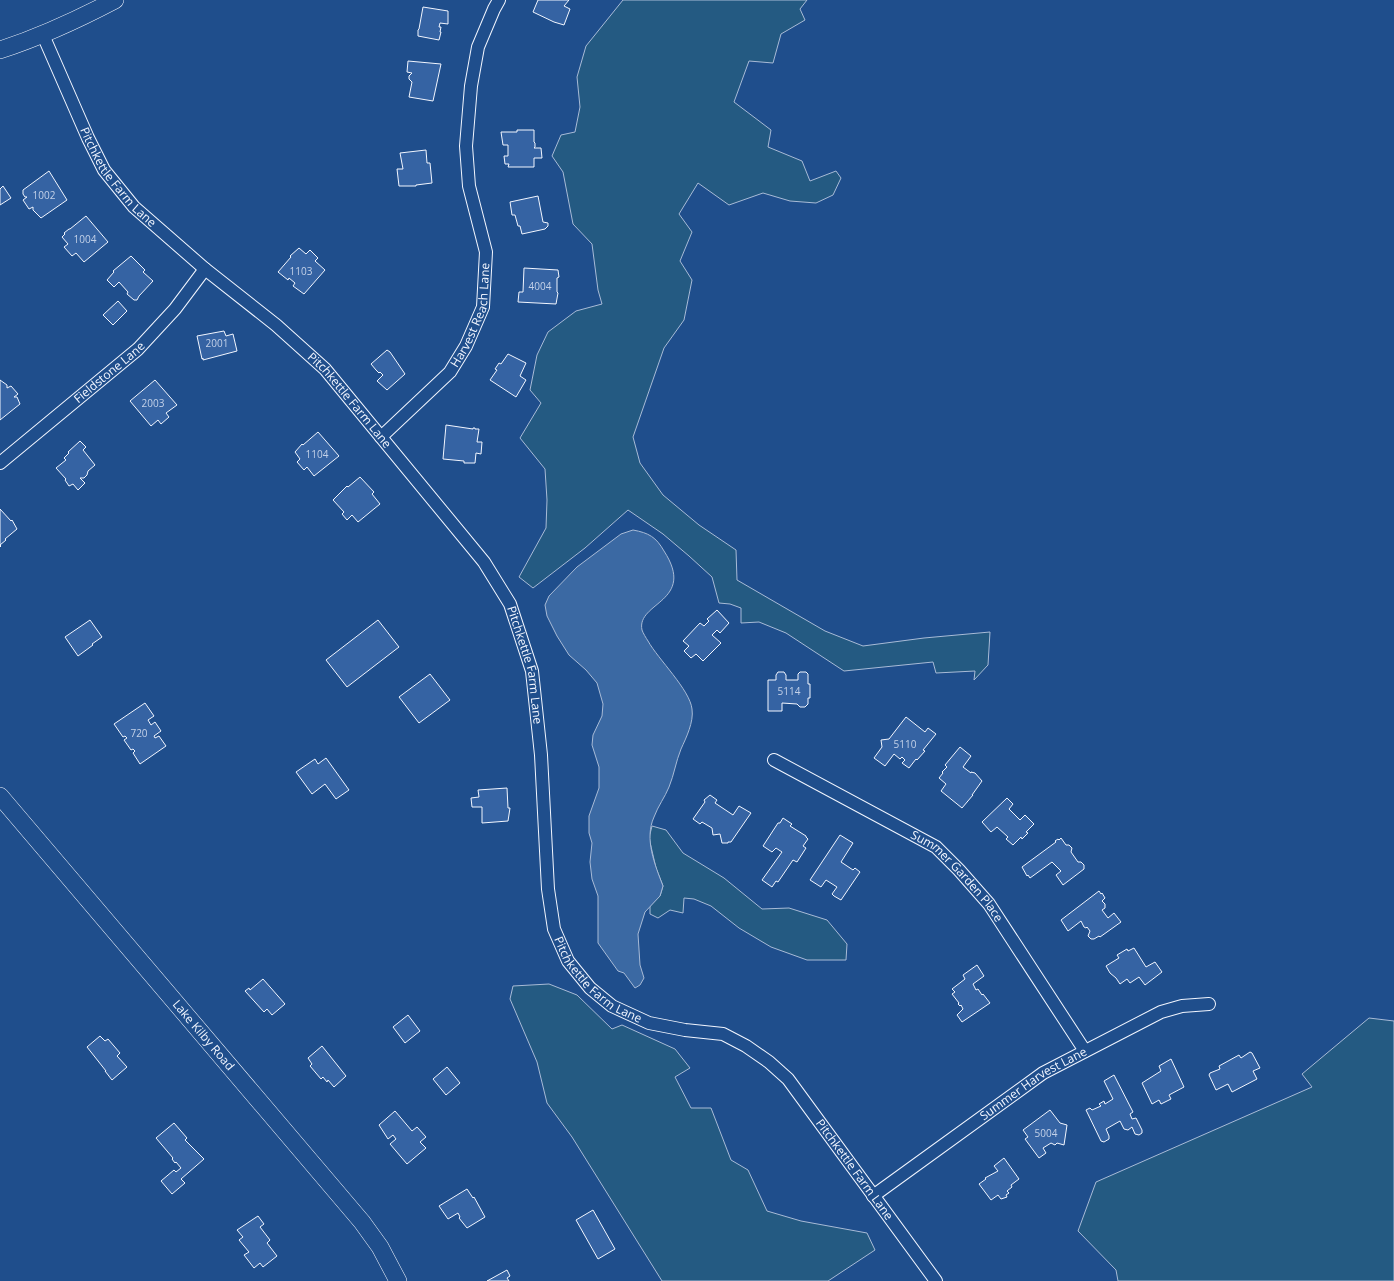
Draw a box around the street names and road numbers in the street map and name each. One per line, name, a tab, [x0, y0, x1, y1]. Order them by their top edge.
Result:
street label: Pitchkettle Farm Lane	[76, 124, 160, 231]
street label: Harvest Reach Lane	[446, 262, 493, 370]
street label: Fieldstone Lane	[70, 338, 149, 407]
street label: Pitchkettle Farm Lane	[304, 348, 396, 452]
street label: Pitchkettle Farm Lane	[503, 604, 547, 725]
street label: Summer Garden Place	[908, 826, 1008, 925]
street label: Pitchkettle Farm Lane	[550, 934, 645, 1027]
street label: Lake Kilby Road	[169, 996, 239, 1074]
street label: Summer Harvest Lane	[976, 1043, 1090, 1124]
street label: Pitchkettle Farm Lane	[812, 1115, 898, 1223]

